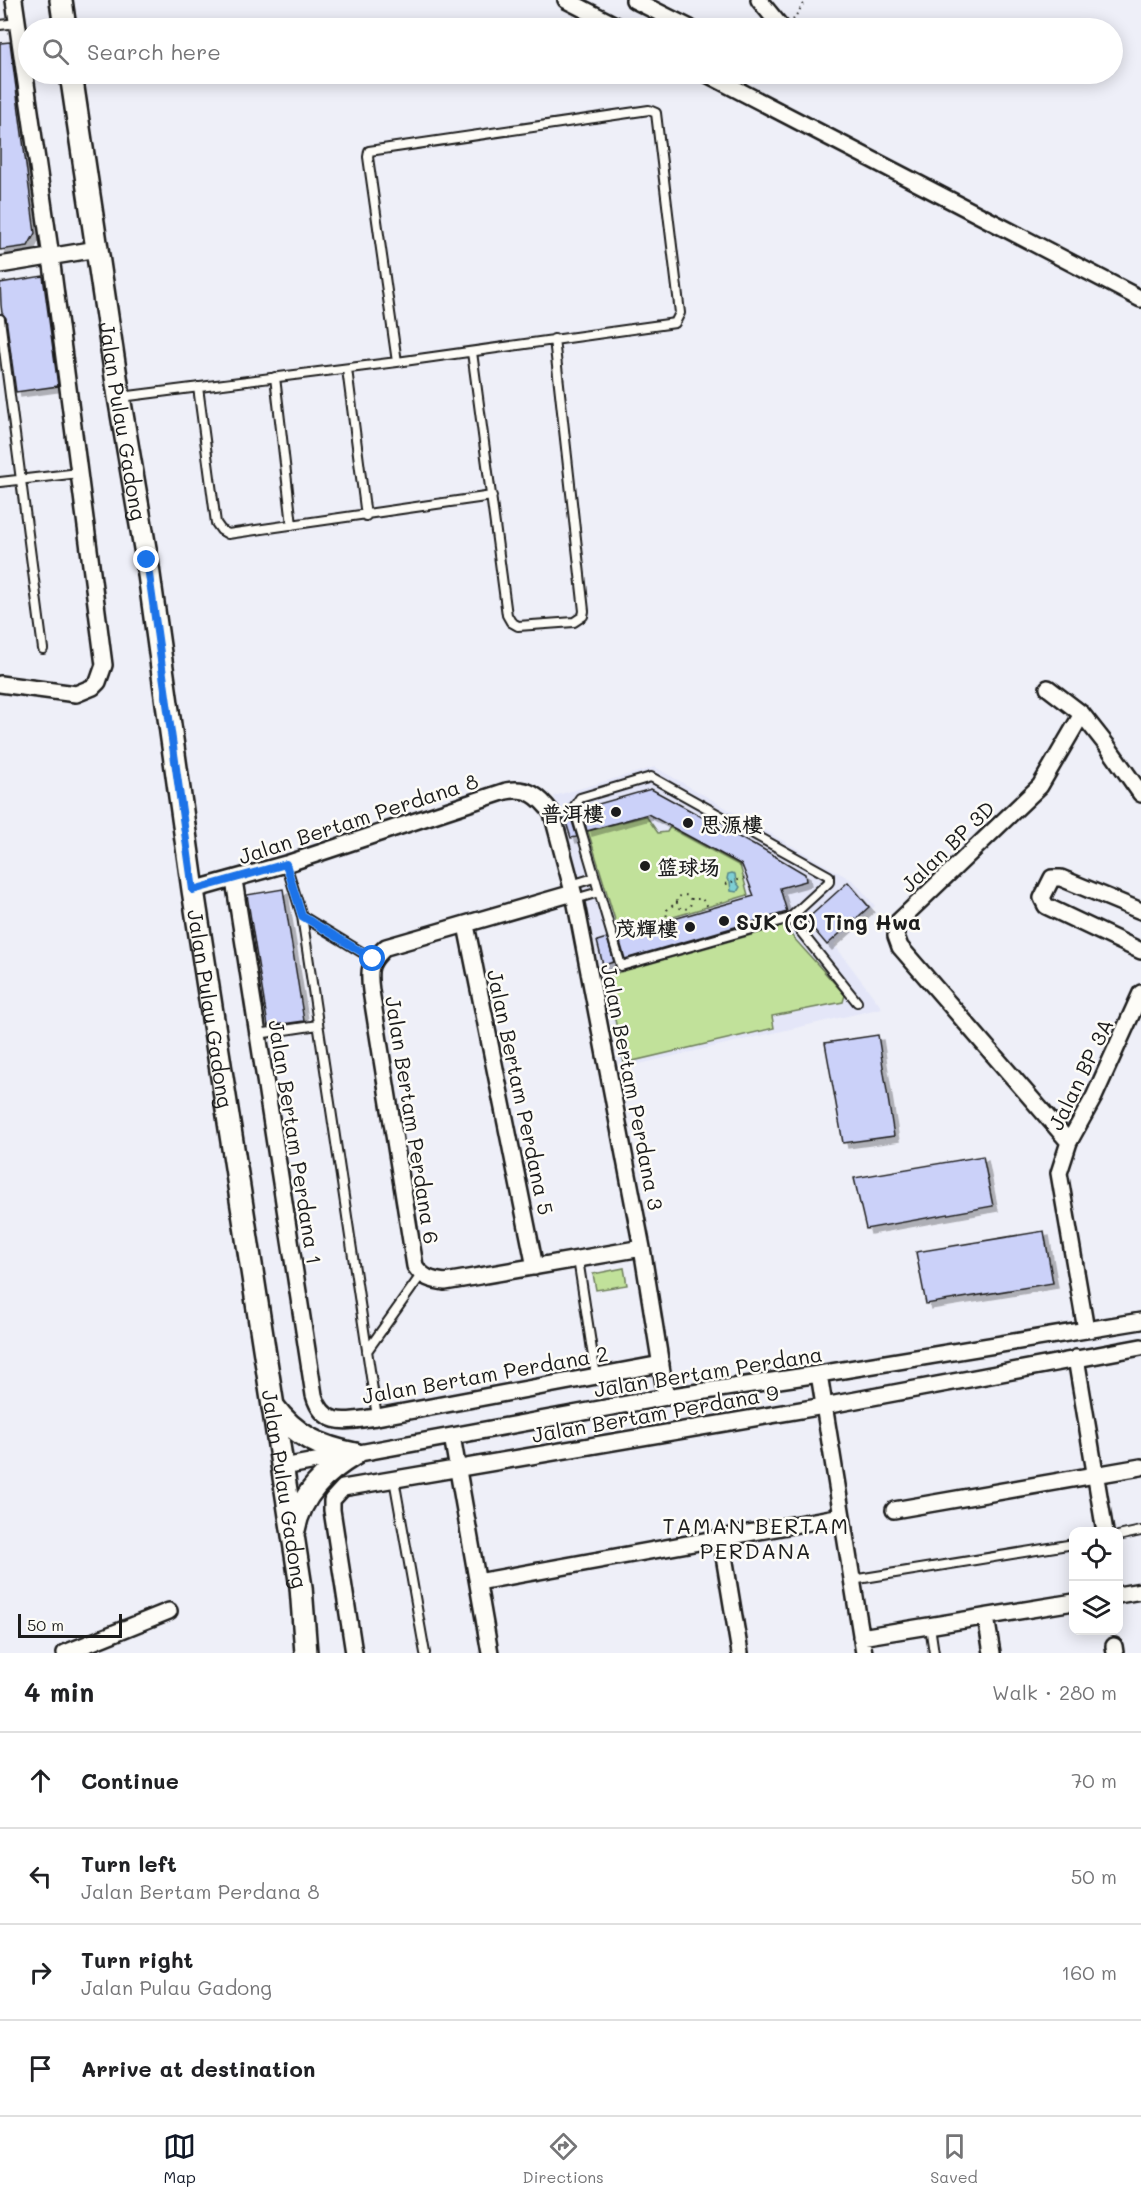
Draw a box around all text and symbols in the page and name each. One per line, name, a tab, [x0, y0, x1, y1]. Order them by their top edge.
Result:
search box	[18, 18, 1123, 84]
icon: search	[39, 35, 72, 68]
text: Search here	[87, 37, 221, 66]
street label: Jalan Pulau Gadong	[94, 320, 153, 522]
route end	[133, 546, 159, 572]
street label: Jalan Bertam Perdana 8	[235, 766, 481, 870]
street label: Jalan BP 3D	[894, 794, 1000, 898]
place label: 普洱樓	[541, 799, 604, 826]
marker: 普洱樓	[609, 805, 623, 819]
place label: 思源樓	[700, 810, 763, 837]
marker: 思源樓	[681, 816, 695, 830]
place label: 篮球场	[657, 853, 720, 880]
marker: 篮球场	[638, 859, 652, 873]
street label: Jalan Pulau Gadong	[183, 907, 240, 1110]
place label: SJK (C) Ting Hwa	[736, 908, 921, 935]
place label: 茂輝樓	[615, 914, 678, 941]
marker: SJK (C) Ting Hwa	[717, 914, 731, 928]
marker: 茂輝樓	[683, 920, 697, 934]
route start	[359, 945, 385, 971]
street label: Jalan Bertam Perdana 3	[596, 962, 670, 1212]
street label: Jalan Bertam Perdana 5	[482, 967, 560, 1217]
street label: Jalan Bertam Perdana 6	[380, 994, 446, 1246]
street label: Jalan BP 3A	[1041, 1014, 1119, 1134]
street label: Jalan Bertam Perdana 1	[263, 1018, 329, 1266]
street label: Jalan Bertam Perdana 2	[360, 1339, 610, 1409]
street label: Jalan Bertam Perdana	[592, 1340, 824, 1402]
street label: Jalan Bertam Perdana 9	[529, 1378, 781, 1448]
street label: Jalan Pulau Gadong	[257, 1388, 314, 1590]
district label: TAMAN BERTAM PERDANA	[663, 1511, 849, 1565]
map controls	[1069, 1527, 1123, 1635]
button: locate	[1069, 1527, 1123, 1581]
button: layers	[1069, 1581, 1123, 1635]
scale bar	[18, 1611, 122, 1638]
text: 50 m	[27, 1614, 64, 1635]
text: 4 min	[24, 1675, 94, 1709]
text: Walk · 280 m	[992, 1679, 1117, 1705]
icon: ahead	[24, 1764, 57, 1797]
text: Continue	[81, 1766, 179, 1795]
text: 70 m	[1071, 1767, 1117, 1793]
text: Turn left	[81, 1849, 177, 1878]
icon: left	[24, 1860, 57, 1893]
text: 50 m	[1071, 1863, 1117, 1889]
text: Jalan Bertam Perdana 8	[81, 1878, 320, 1904]
text: Turn right	[81, 1945, 193, 1974]
icon: right	[24, 1956, 57, 1989]
text: 160 m	[1061, 1959, 1117, 1985]
text: Jalan Pulau Gadong	[81, 1974, 272, 2000]
icon: arrive	[24, 2052, 57, 2085]
text: Arrive at destination	[81, 2054, 316, 2083]
tab: Map	[163, 2130, 196, 2187]
tab: Directions	[523, 2130, 604, 2187]
tab: Saved	[930, 2130, 978, 2187]

